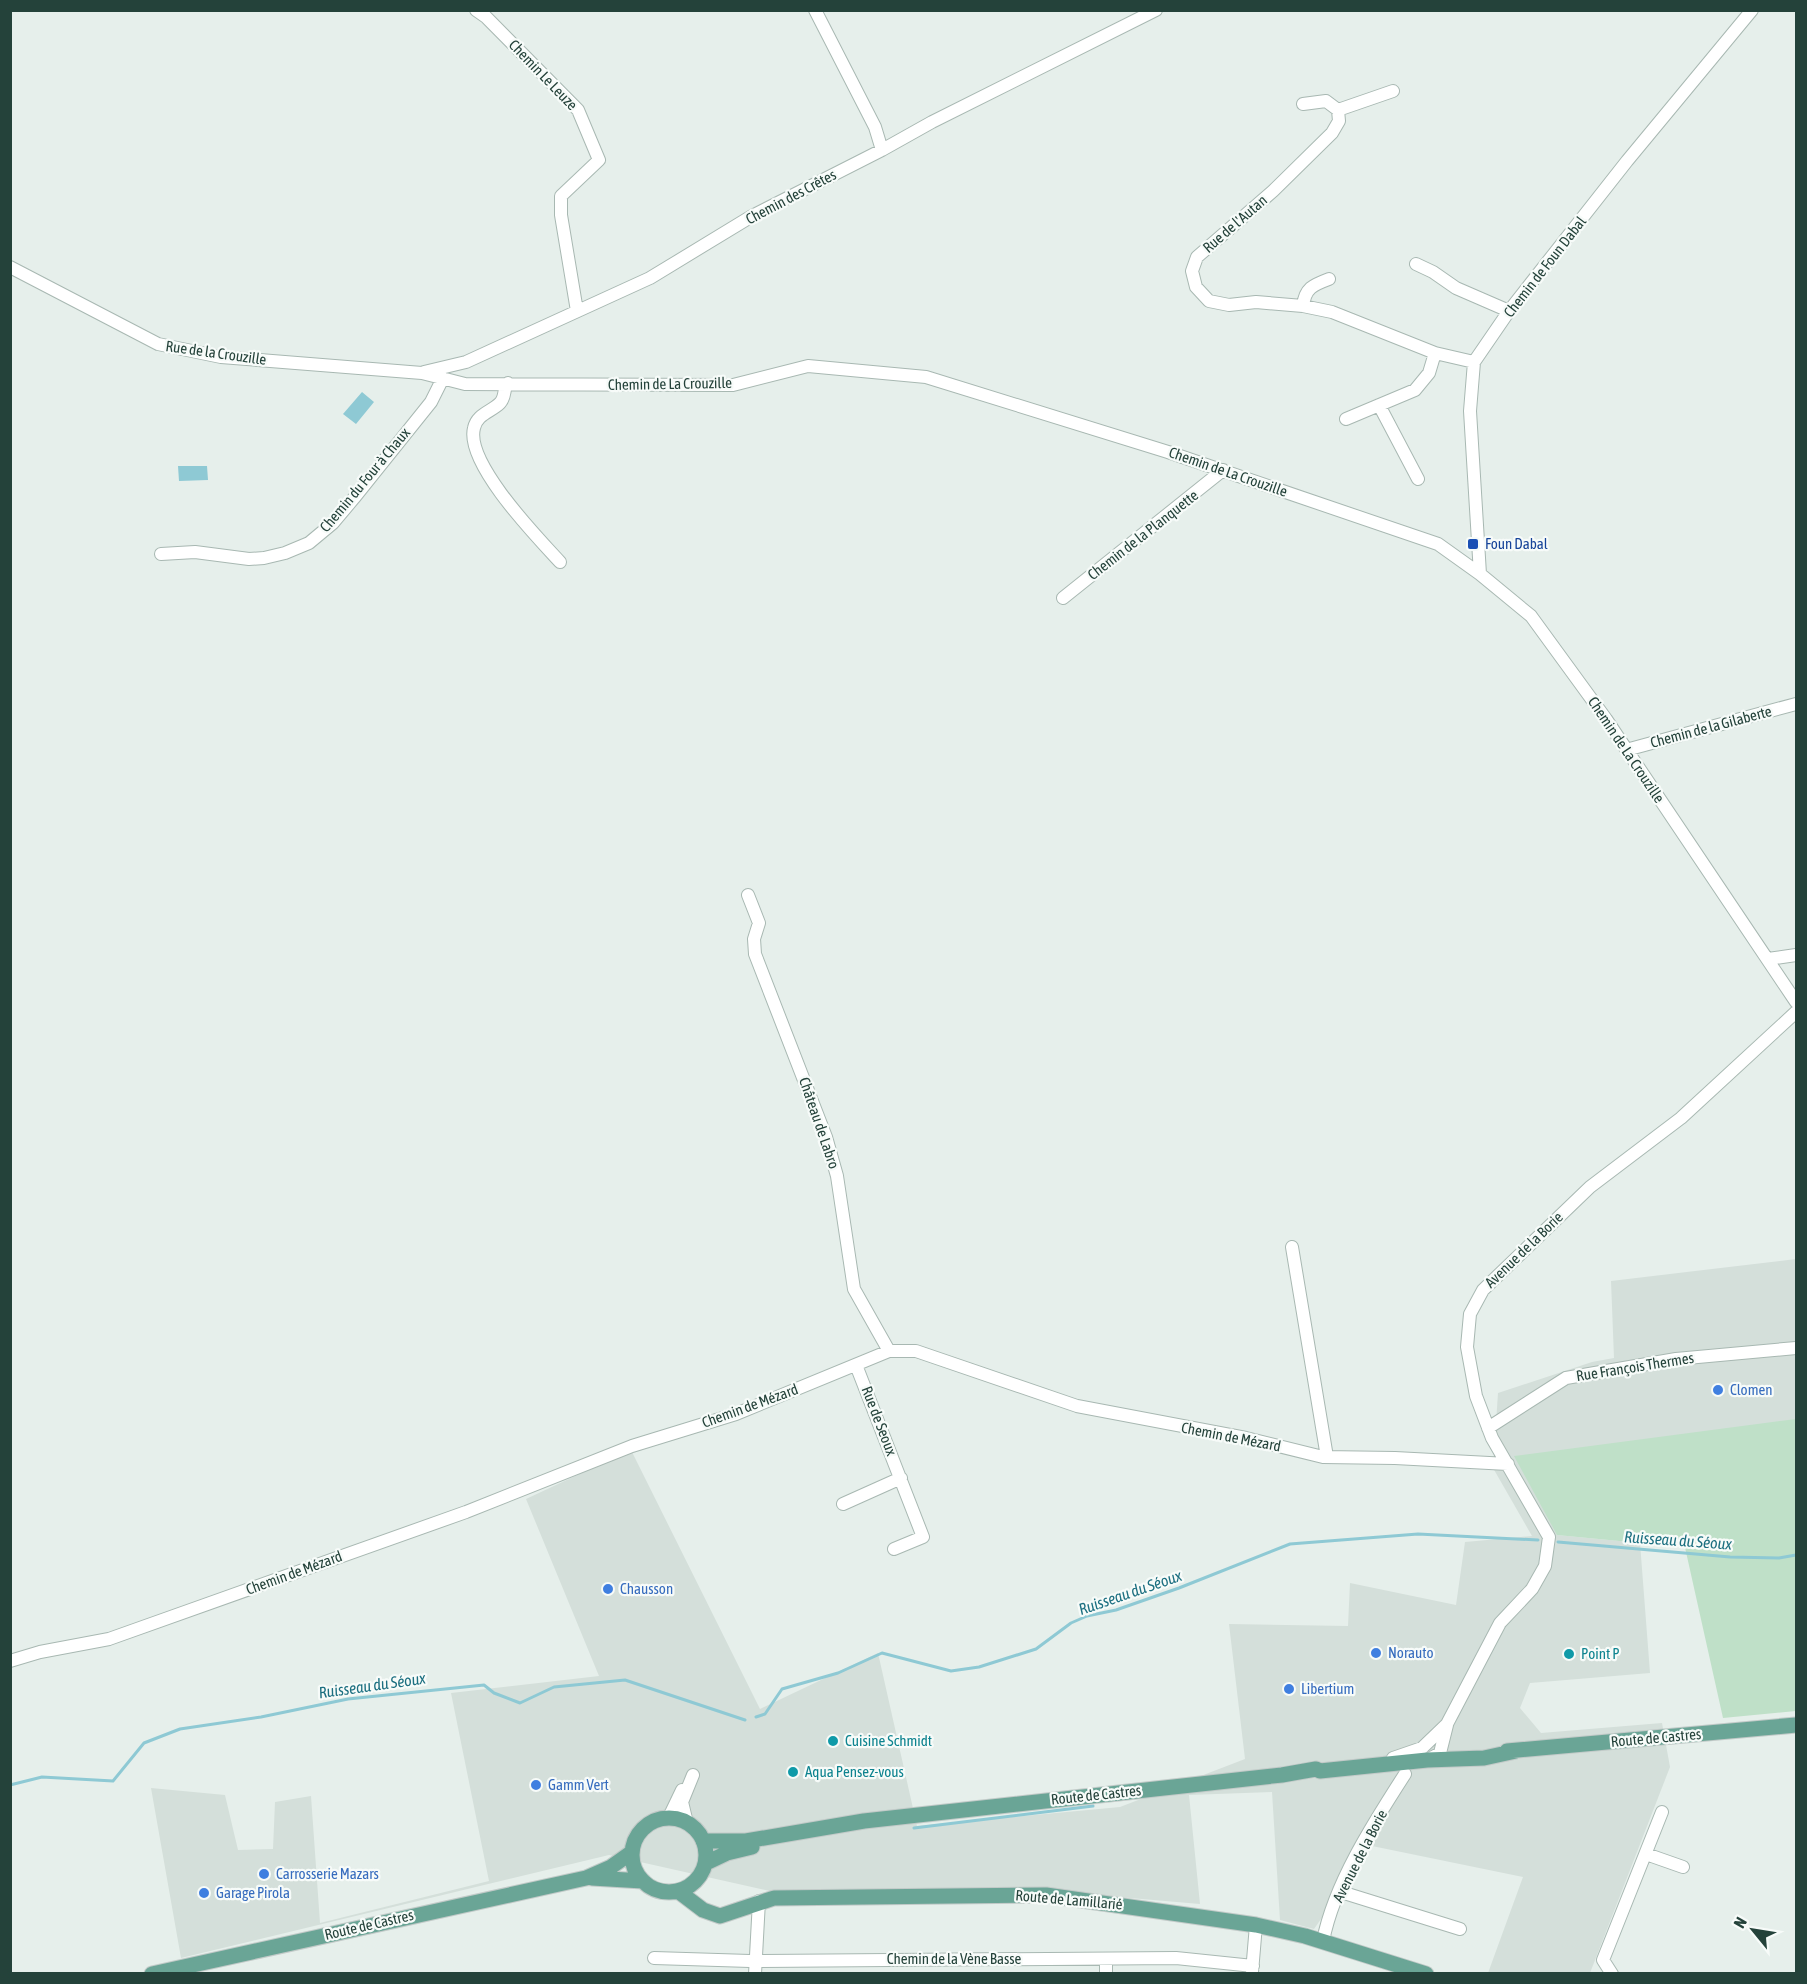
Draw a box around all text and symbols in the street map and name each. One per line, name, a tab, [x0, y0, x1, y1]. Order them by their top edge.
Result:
street label: Chemin Le Leuze	[506, 36, 581, 113]
street label: Chemin des Crêtes	[743, 166, 839, 228]
street label: Rue de l'Autan	[1199, 191, 1270, 256]
street label: Chemin de Foun Dabal	[1500, 213, 1589, 320]
street label: Rue de la Crouzille	[165, 337, 268, 368]
street label: Chemin de La Crouzille	[608, 374, 732, 393]
street label: Chemin du Four à Chaux	[316, 424, 413, 535]
street label: Chemin de La Crouzille	[1167, 443, 1290, 500]
street label: Chemin de la Planquette	[1084, 486, 1201, 583]
place label: Foun Dabal	[1485, 535, 1548, 552]
marker: Foun Dabal	[1466, 537, 1480, 551]
street label: Chemin de La Crouzille	[1585, 694, 1668, 806]
street label: Chemin de la Gilaberte	[1648, 702, 1774, 751]
street label: Château de Labro	[796, 1075, 843, 1171]
street label: Avenue de la Borie	[1481, 1208, 1566, 1291]
street label: Rue François Thermes	[1575, 1349, 1695, 1384]
street label: Chemin de Mézard	[699, 1380, 800, 1431]
place label: Clomen	[1730, 1381, 1773, 1398]
marker: Clomen	[1711, 1383, 1725, 1397]
street label: Rue de Seoux	[858, 1384, 900, 1458]
street label: Chemin de Mézard	[1180, 1419, 1282, 1455]
water label: Ruisseau du Séoux	[1624, 1527, 1733, 1553]
street label: Chemin de Mézard	[243, 1547, 344, 1598]
water label: Ruisseau du Séoux	[1076, 1566, 1184, 1618]
place label: Chausson	[620, 1580, 673, 1597]
marker: Chausson	[601, 1582, 615, 1596]
place label: Norauto	[1388, 1644, 1433, 1661]
place label: Point P	[1581, 1645, 1620, 1662]
marker: Norauto	[1369, 1646, 1383, 1660]
marker: Point P	[1562, 1647, 1576, 1661]
water label: Ruisseau du Séoux	[317, 1669, 427, 1701]
place label: Libertium	[1301, 1680, 1354, 1697]
marker: Libertium	[1282, 1682, 1296, 1696]
street label: Route de Castres	[1610, 1725, 1702, 1750]
place label: Cuisine Schmidt	[845, 1732, 932, 1749]
marker: Cuisine Schmidt	[826, 1734, 840, 1748]
place label: Aqua Pensez-vous	[805, 1763, 904, 1780]
marker: Aqua Pensez-vous	[786, 1765, 800, 1779]
place label: Gamm Vert	[548, 1776, 609, 1793]
marker: Gamm Vert	[529, 1778, 543, 1792]
street label: Route de Castres	[1050, 1781, 1142, 1808]
street label: Avenue de la Borie	[1329, 1807, 1390, 1905]
place label: Carrosserie Mazars	[276, 1865, 379, 1882]
marker: Carrosserie Mazars	[257, 1867, 271, 1881]
place label: Garage Pirola	[216, 1884, 290, 1901]
marker: Garage Pirola	[197, 1886, 211, 1900]
street label: Route de Lamillarié	[1015, 1886, 1123, 1913]
north arrow	[1723, 1900, 1783, 1960]
street label: Route de Castres	[323, 1906, 415, 1943]
text: N	[1730, 1914, 1750, 1931]
street label: Chemin de la Vène Basse	[887, 1950, 1022, 1967]

